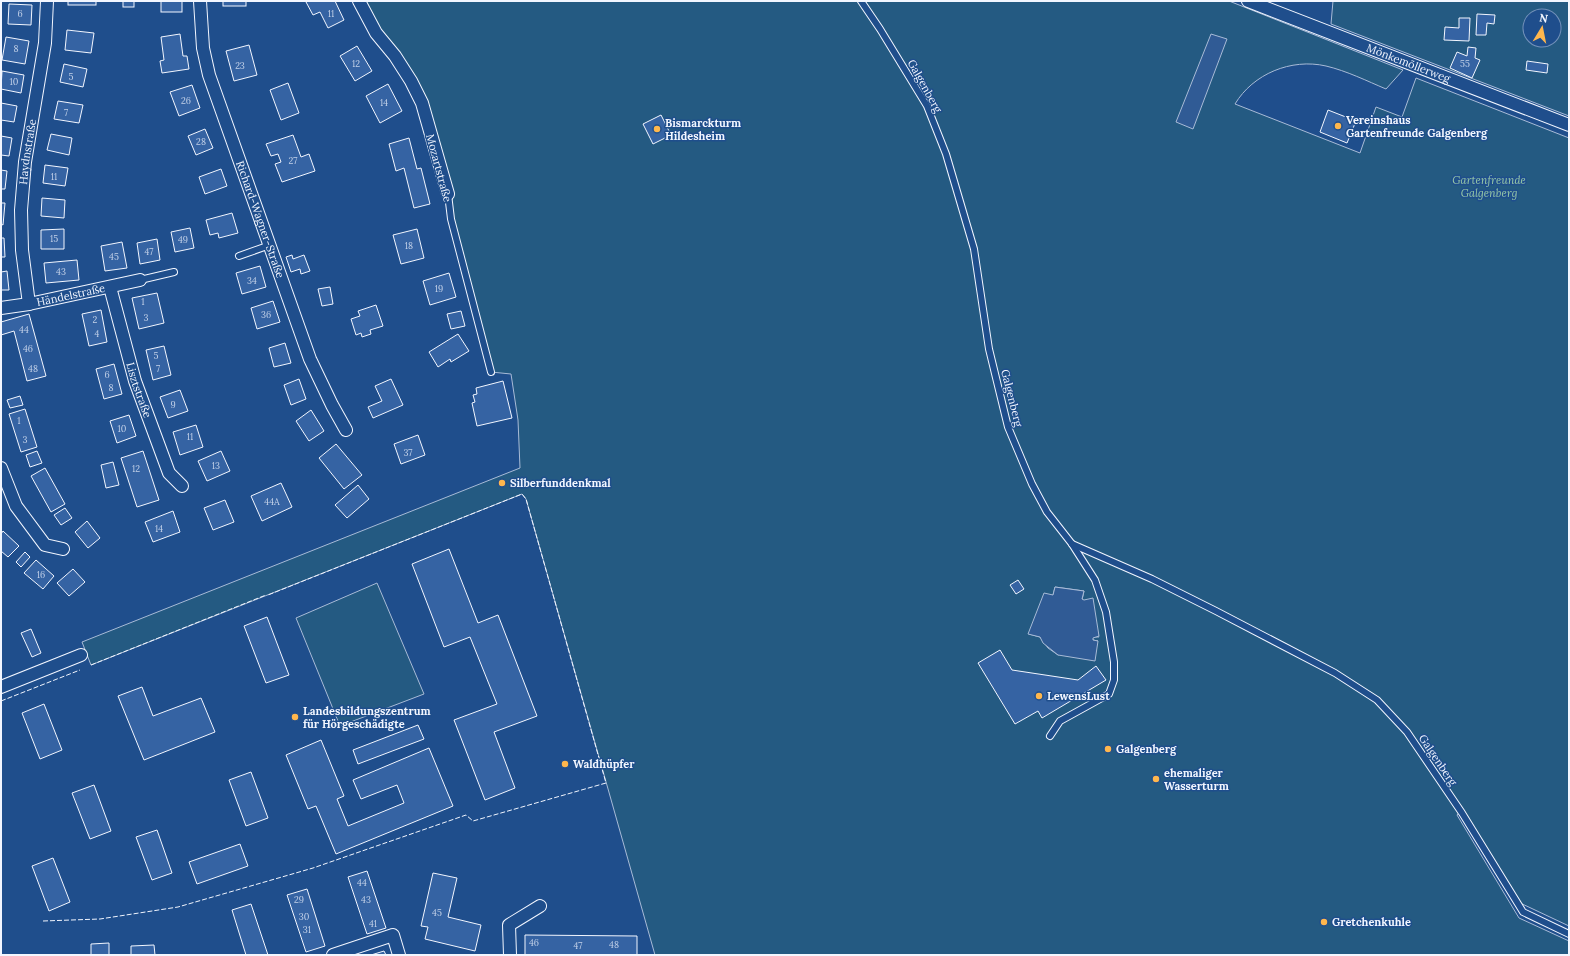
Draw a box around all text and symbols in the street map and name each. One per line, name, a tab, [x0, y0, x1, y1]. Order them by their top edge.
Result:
house number: 6	[17, 8, 23, 19]
house number: 11	[328, 8, 334, 19]
north arrow	[1522, 8, 1562, 48]
text: N	[1538, 11, 1550, 26]
street label: Mönkemöllerweg	[1364, 40, 1453, 86]
house number: 8	[13, 43, 19, 54]
street label: Galgenberg	[905, 57, 946, 116]
house number: 12	[352, 58, 360, 69]
house number: 55	[1460, 58, 1470, 69]
house number: 23	[235, 60, 245, 71]
house number: 5	[69, 71, 74, 82]
house number: 10	[10, 76, 19, 87]
house number: 26	[181, 95, 191, 106]
house number: 14	[380, 97, 388, 108]
house number: 7	[64, 107, 68, 118]
place label: Vereinshaus Gartenfreunde Galgenberg	[1346, 113, 1488, 140]
place label: Bismarckturm Hildesheim	[665, 116, 741, 143]
street label: Haydnstraße	[16, 118, 39, 185]
marker: Vereinshaus Gartenfreunde Galgenberg	[1333, 121, 1343, 131]
marker: Bismarckturm Hildesheim	[652, 124, 662, 134]
street label: Mozartstraße	[423, 132, 455, 204]
house number: 28	[196, 136, 206, 147]
house number: 27	[289, 155, 297, 166]
street label: Richard-Wagner-Straße	[233, 159, 288, 280]
house number: 11	[51, 171, 57, 182]
park label: Gartenfreunde Galgenberg	[1452, 173, 1526, 200]
house number: 15	[50, 233, 58, 244]
house number: 49	[178, 234, 188, 245]
house number: 18	[405, 240, 413, 251]
house number: 47	[144, 246, 154, 257]
house number: 45	[109, 251, 119, 262]
house number: 43	[56, 266, 66, 277]
house number: 34	[247, 275, 257, 286]
street label: Händelstraße	[35, 281, 106, 309]
house number: 19	[435, 283, 443, 294]
house number: 1	[141, 296, 145, 307]
house number: 36	[261, 309, 271, 320]
house number: 3	[143, 312, 149, 323]
house number: 2	[93, 314, 98, 325]
house number: 44	[19, 324, 29, 335]
house number: 4	[95, 328, 100, 339]
house number: 46	[23, 343, 33, 354]
house number: 5	[154, 350, 159, 361]
street label: Lisztstraße	[123, 361, 155, 420]
house number: 48	[28, 363, 38, 374]
house number: 7	[156, 363, 160, 374]
street label: Galgenberg	[998, 368, 1026, 429]
house number: 6	[104, 369, 110, 380]
house number: 8	[108, 382, 114, 393]
house number: 9	[170, 399, 176, 410]
house number: 1	[17, 415, 21, 426]
house number: 10	[118, 423, 127, 434]
house number: 11	[187, 431, 193, 442]
house number: 3	[22, 434, 28, 445]
house number: 37	[404, 447, 412, 458]
house number: 13	[212, 460, 220, 471]
house number: 12	[132, 463, 140, 474]
place label: Silberfunddenkmal	[510, 476, 611, 490]
marker: Silberfunddenkmal	[497, 478, 507, 488]
house number: 44A	[264, 496, 280, 507]
house number: 14	[155, 523, 163, 534]
house number: 16	[37, 569, 45, 580]
place label: LewensLust	[1047, 689, 1110, 703]
marker: LewensLust	[1034, 691, 1044, 701]
place label: Landesbildungszentrum für Hörgeschädigte	[303, 704, 431, 731]
marker: Landesbildungszentrum für Hörgeschädigte	[290, 712, 300, 722]
street label: Galgenberg	[1416, 732, 1461, 789]
place label: Galgenberg	[1116, 742, 1177, 756]
marker: Galgenberg	[1103, 744, 1113, 754]
place label: Waldhüpfer	[573, 757, 635, 771]
marker: Waldhüpfer	[560, 759, 570, 769]
place label: ehemaliger Wasserturm	[1164, 766, 1229, 793]
marker: ehemaliger Wasserturm	[1151, 774, 1161, 784]
house number: 44	[357, 877, 367, 888]
house number: 29	[294, 894, 304, 905]
house number: 43	[361, 894, 371, 905]
house number: 45	[432, 907, 442, 918]
house number: 30	[299, 911, 310, 922]
place label: Gretchenkuhle	[1332, 915, 1411, 929]
marker: Gretchenkuhle	[1319, 917, 1329, 927]
house number: 41	[369, 918, 377, 929]
house number: 31	[303, 924, 311, 935]
house number: 46	[529, 937, 539, 948]
house number: 48	[609, 939, 619, 950]
house number: 47	[573, 940, 583, 951]

